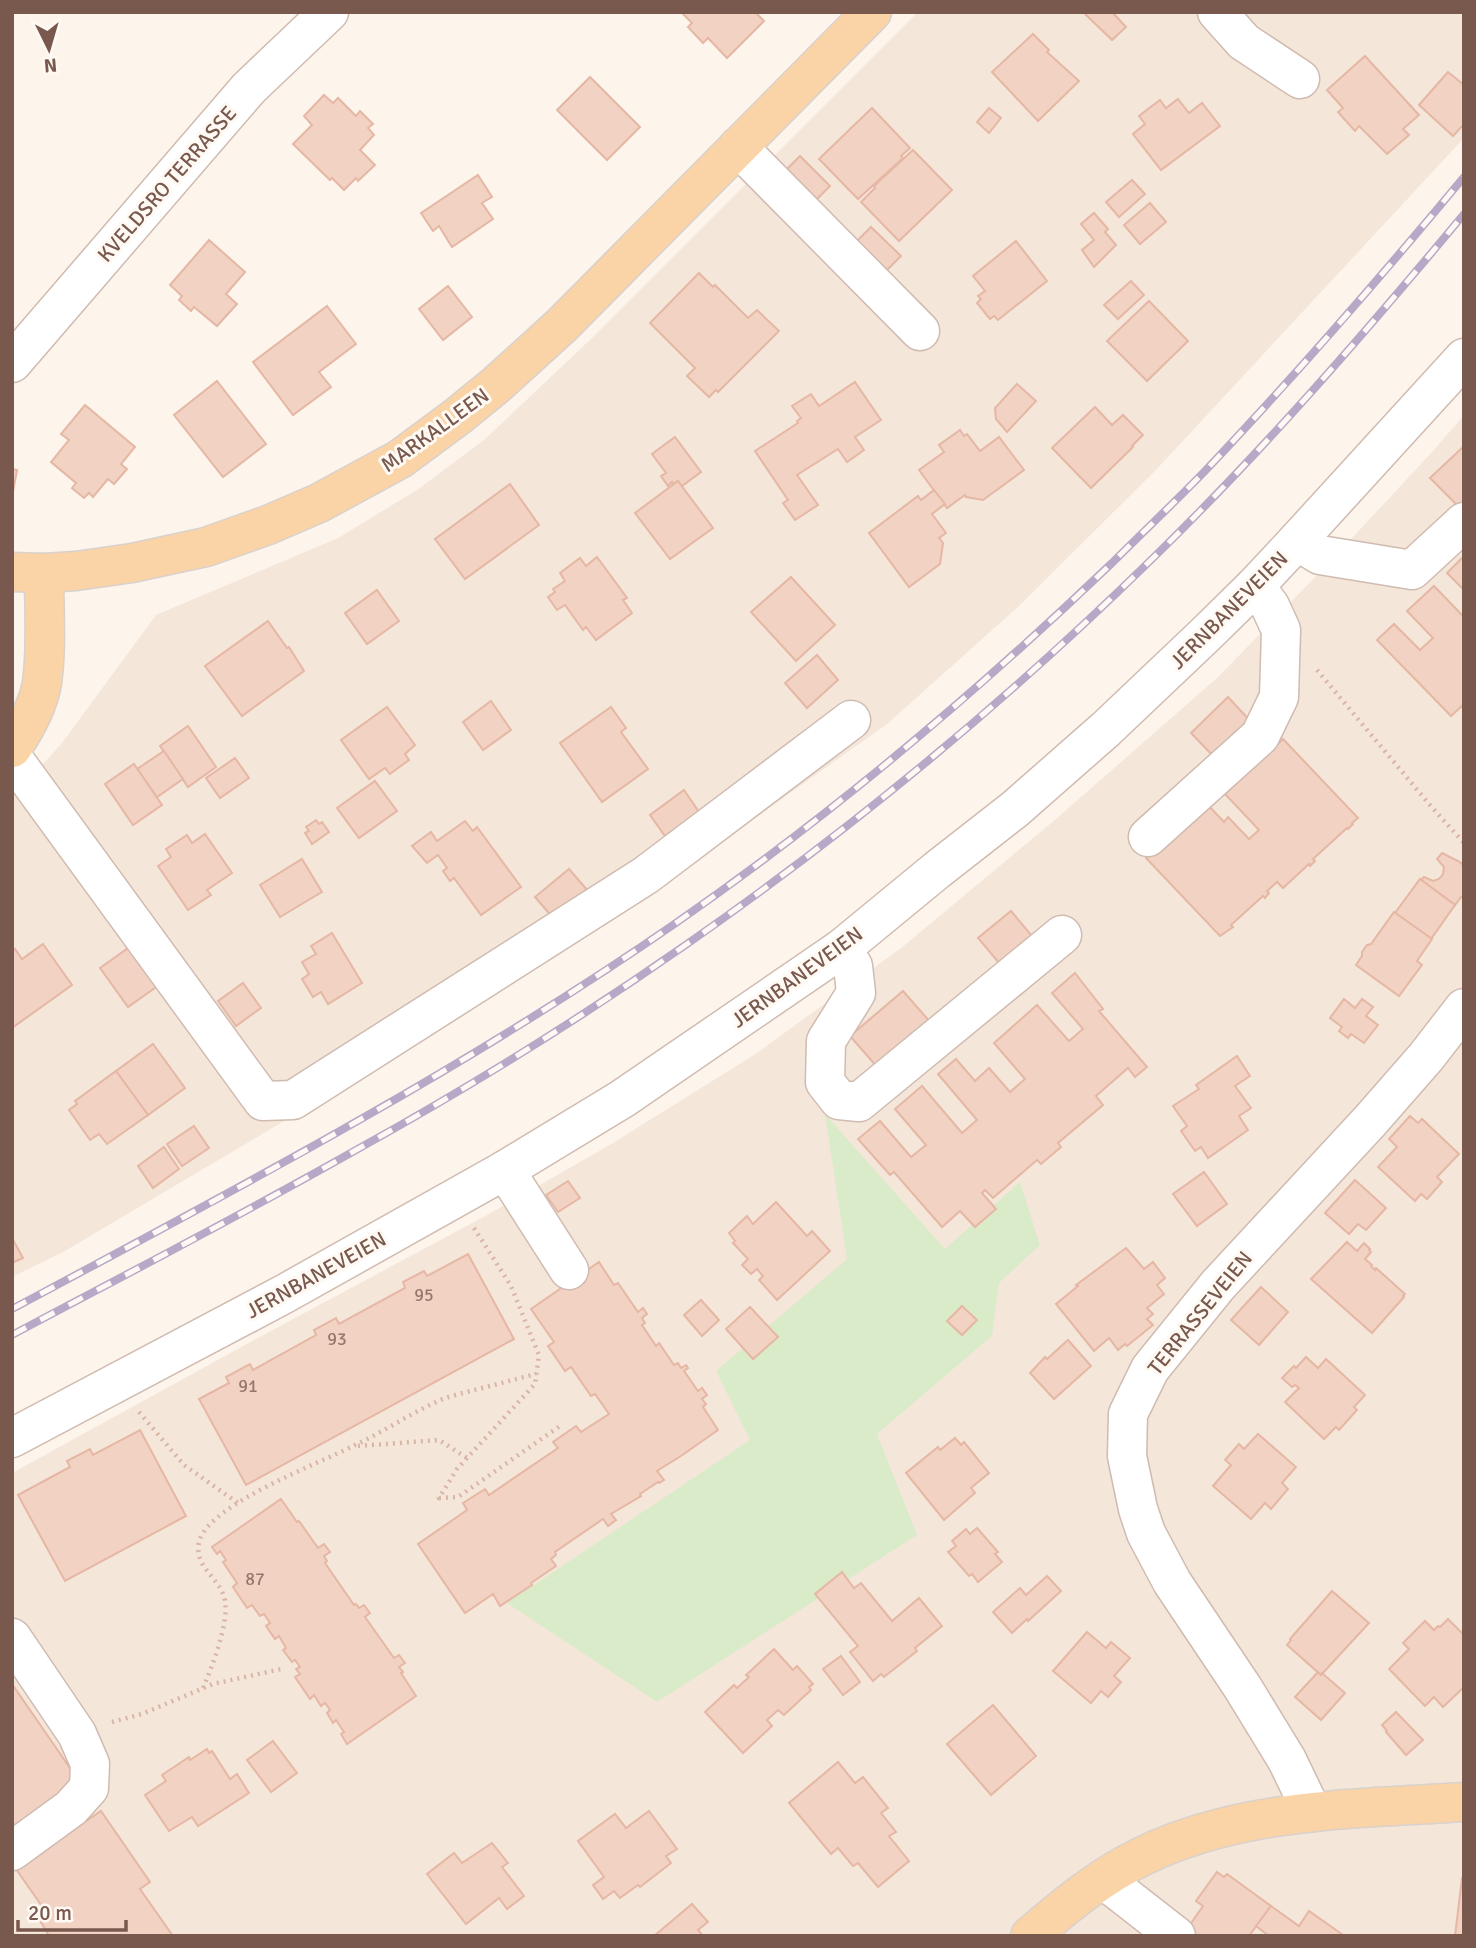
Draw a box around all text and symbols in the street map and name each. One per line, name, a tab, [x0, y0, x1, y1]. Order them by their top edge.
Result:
north arrow	[14, 14, 84, 84]
text: N	[43, 52, 58, 77]
street label: KVELDSRO TERRASSE	[92, 100, 242, 268]
street label: MARKALLEEN	[376, 382, 494, 478]
street label: JERNBANEVEIEN	[1165, 546, 1293, 674]
street label: JERNBANEVEIEN	[726, 921, 868, 1033]
street label: JERNBANEVEIEN	[241, 1226, 391, 1324]
street label: TERRASSEVEIEN	[1142, 1246, 1258, 1380]
house number: 95	[414, 1284, 434, 1306]
house number: 93	[327, 1328, 347, 1350]
house number: 91	[238, 1375, 258, 1397]
house number: 87	[245, 1568, 265, 1590]
scale bar	[18, 1888, 126, 1932]
text: 20 m	[28, 1900, 72, 1926]

